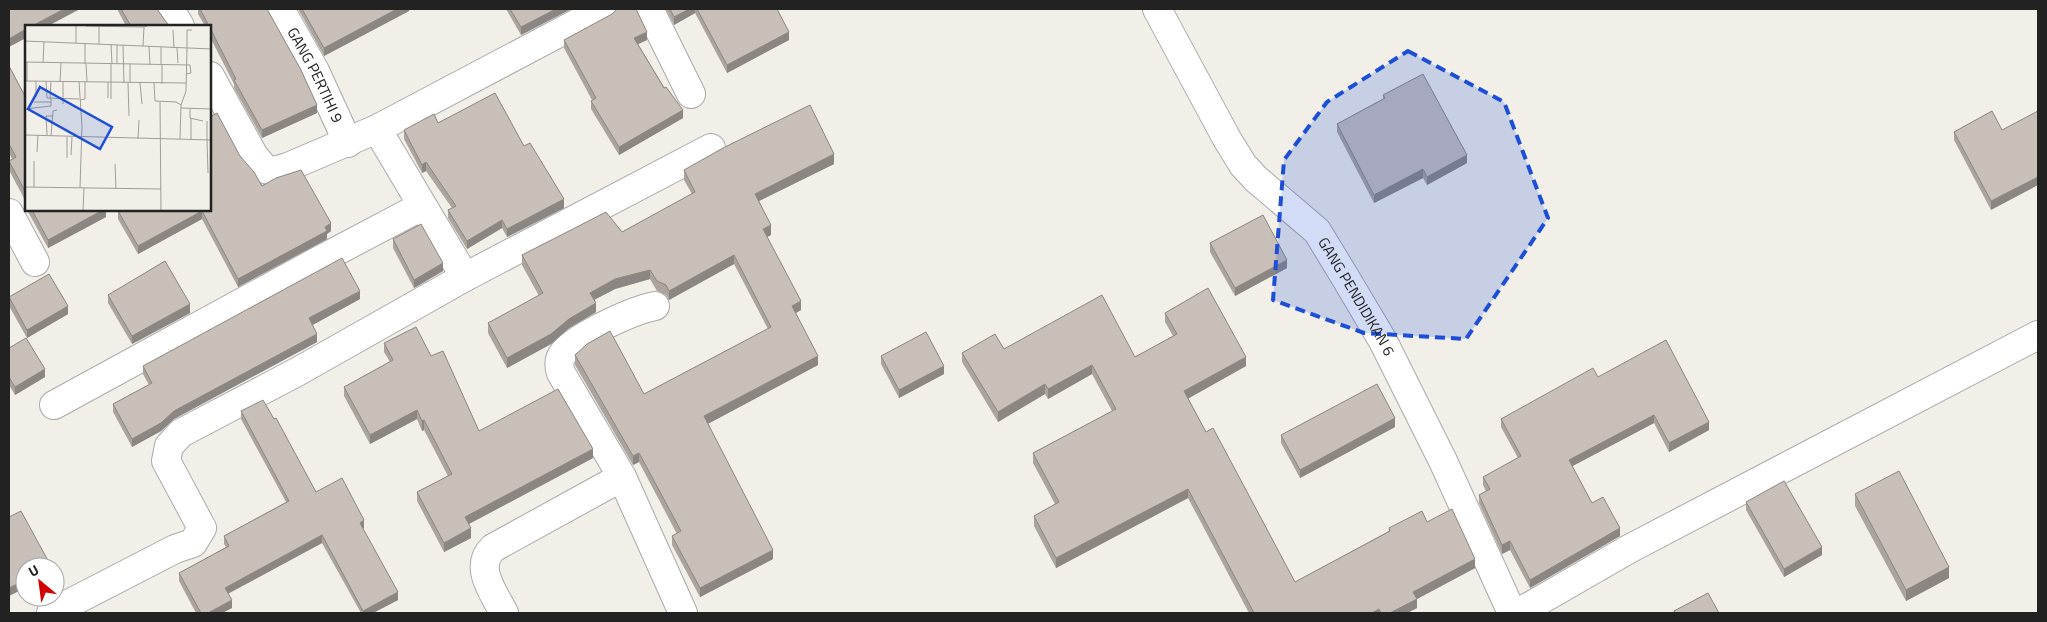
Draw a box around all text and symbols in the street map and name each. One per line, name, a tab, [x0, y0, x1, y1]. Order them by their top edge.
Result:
street label: GANG PERTIHI 9	[282, 23, 349, 126]
inset map	[25, 25, 211, 211]
street label: GANG PENDIDIKAN 6	[1312, 233, 1401, 360]
north arrow	[15, 557, 65, 607]
text: U	[24, 559, 43, 582]

